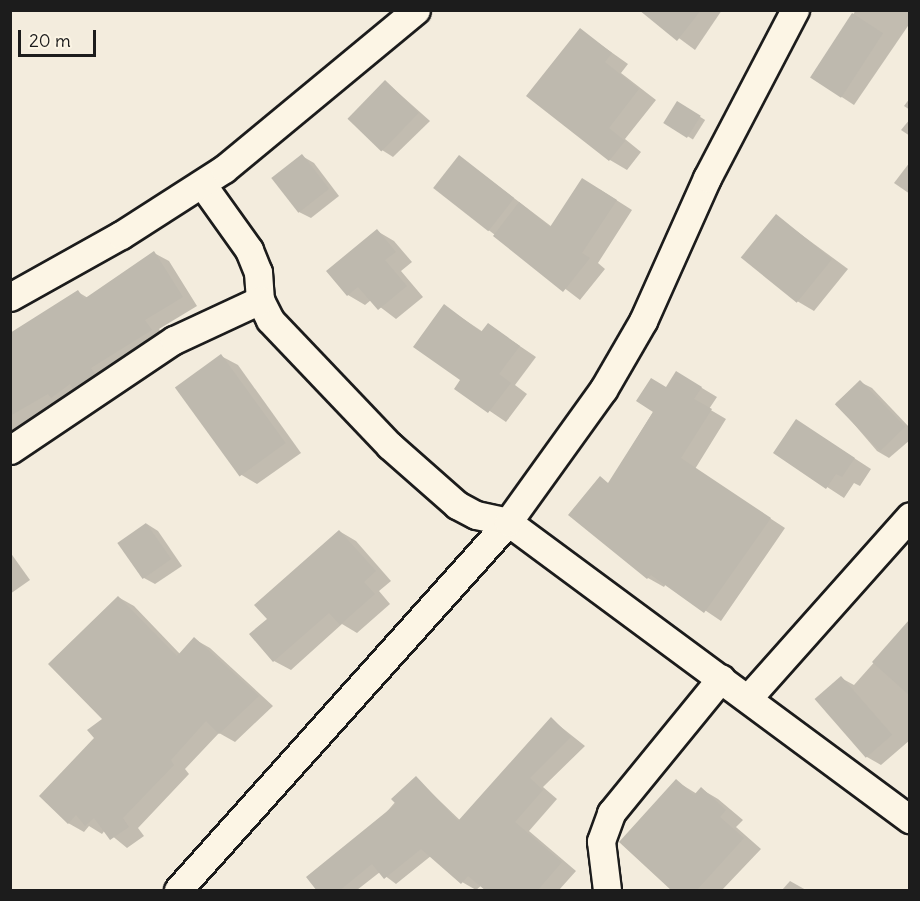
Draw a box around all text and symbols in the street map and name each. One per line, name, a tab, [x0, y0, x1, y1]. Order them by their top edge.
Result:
scale bar	[21, 18, 99, 56]
text: 20 m	[29, 29, 71, 52]

